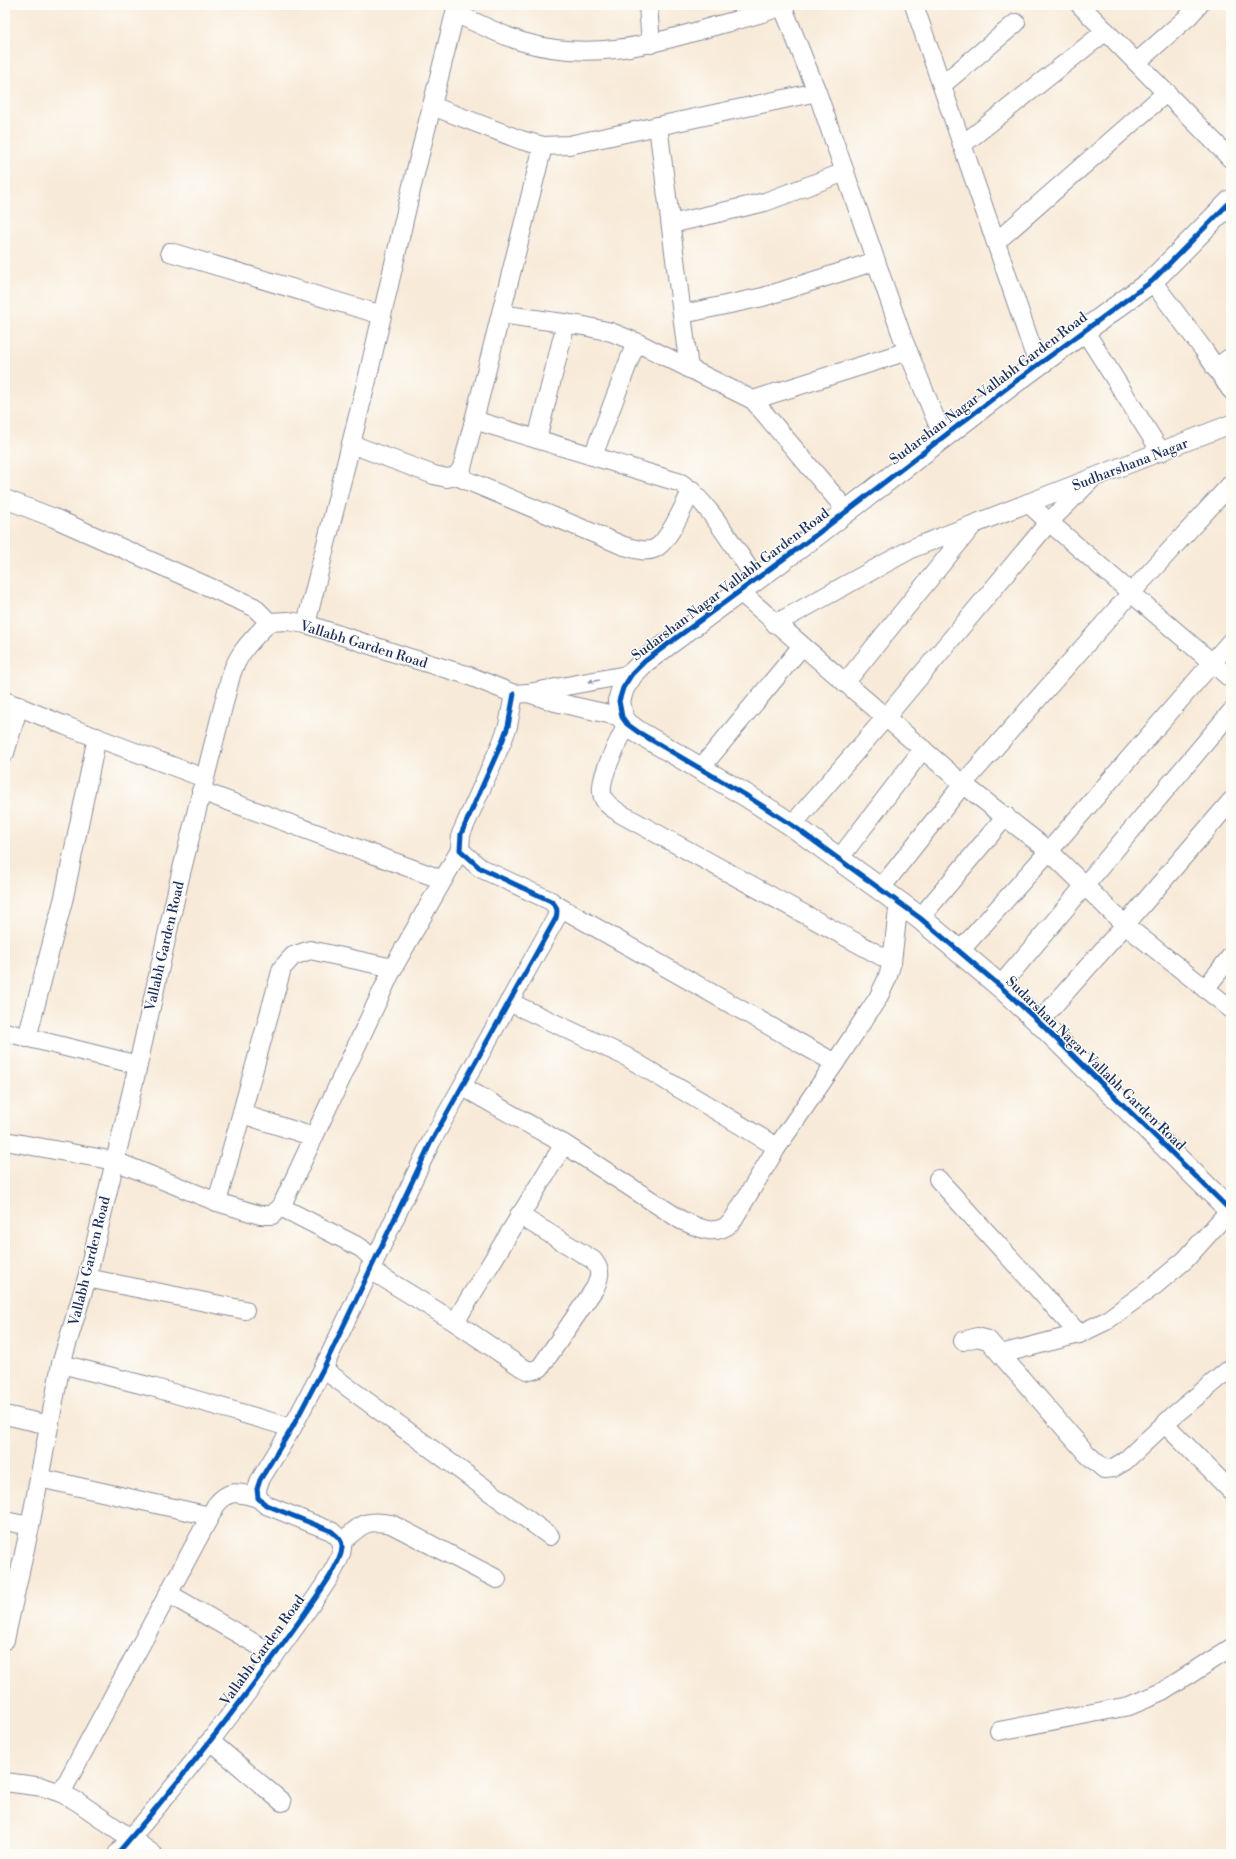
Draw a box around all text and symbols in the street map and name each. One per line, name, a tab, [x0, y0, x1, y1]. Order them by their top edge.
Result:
street label: Sudarshan Nagar Vallabh Garden Road	[886, 308, 1091, 469]
street label: Sudharshana Nagar	[1070, 434, 1191, 495]
street label: Sudarshan Nagar Vallabh Garden Road	[628, 504, 833, 665]
street label: Vallabh Garden Road	[297, 617, 430, 673]
one-way arrow	[588, 678, 600, 684]
street label: Vallabh Garden Road	[141, 880, 189, 1014]
street label: Sudarshan Nagar Vallabh Garden Road	[1002, 973, 1189, 1155]
street label: Vallabh Garden Road	[65, 1195, 115, 1329]
street label: Vallabh Garden Road	[216, 1592, 309, 1710]

